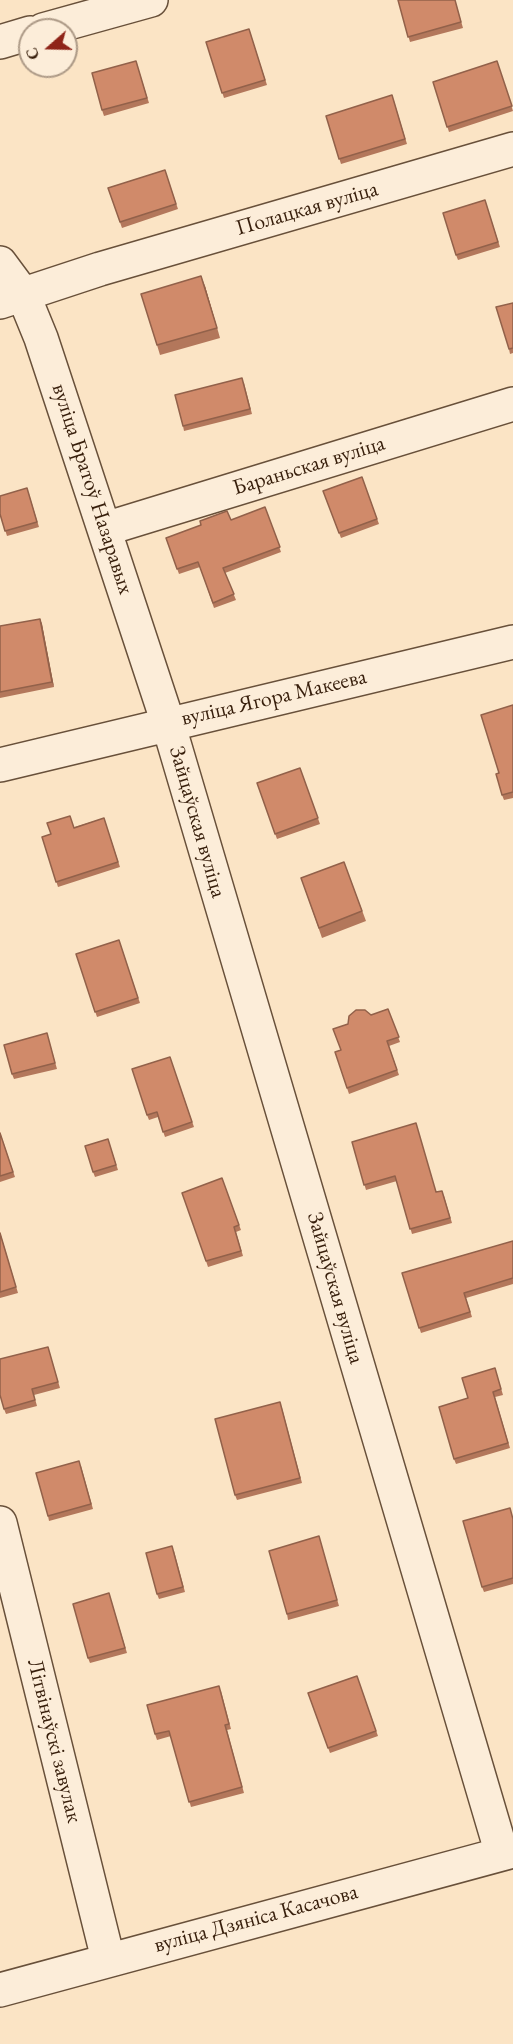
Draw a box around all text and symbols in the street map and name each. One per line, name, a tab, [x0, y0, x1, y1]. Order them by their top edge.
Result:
north arrow	[18, 18, 78, 78]
text: С	[21, 45, 44, 63]
street label: Полацкая вуліца	[233, 176, 381, 242]
street label: вуліца Братоў Назаравых	[45, 380, 139, 598]
street label: Бараньская вуліца	[230, 430, 388, 502]
street label: вуліца Ягора Макеева	[179, 664, 369, 732]
street label: Зайцаўская вуліца	[163, 743, 231, 901]
street label: Зайцаўская вуліца	[301, 1209, 369, 1367]
street label: Літвінаўскі завулак	[21, 1656, 87, 1826]
street label: вуліца Дзяніса Касачова	[151, 1879, 361, 1959]

